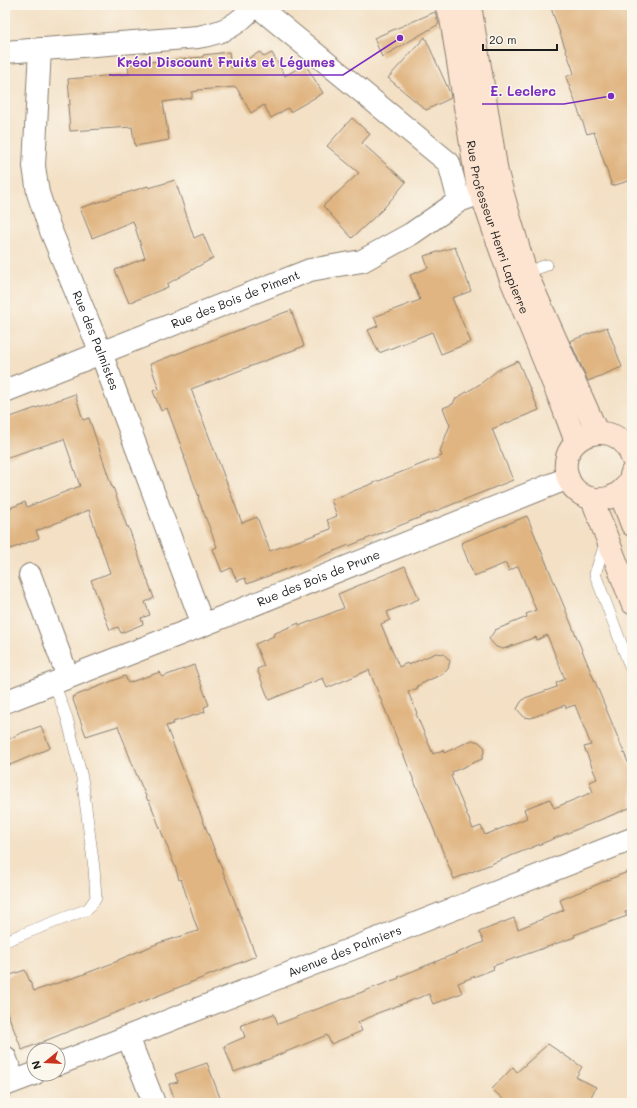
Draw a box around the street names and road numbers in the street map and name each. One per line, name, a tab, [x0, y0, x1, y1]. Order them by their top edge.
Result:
street label: Rue Professeur Henri Lapierre	[464, 139, 533, 316]
street label: Rue des Bois de Piment	[168, 266, 302, 331]
street label: Rue des Palmistes	[69, 288, 123, 393]
street label: Rue des Bois de Prune	[254, 546, 382, 609]
street label: Avenue des Palmiers	[285, 921, 404, 980]

